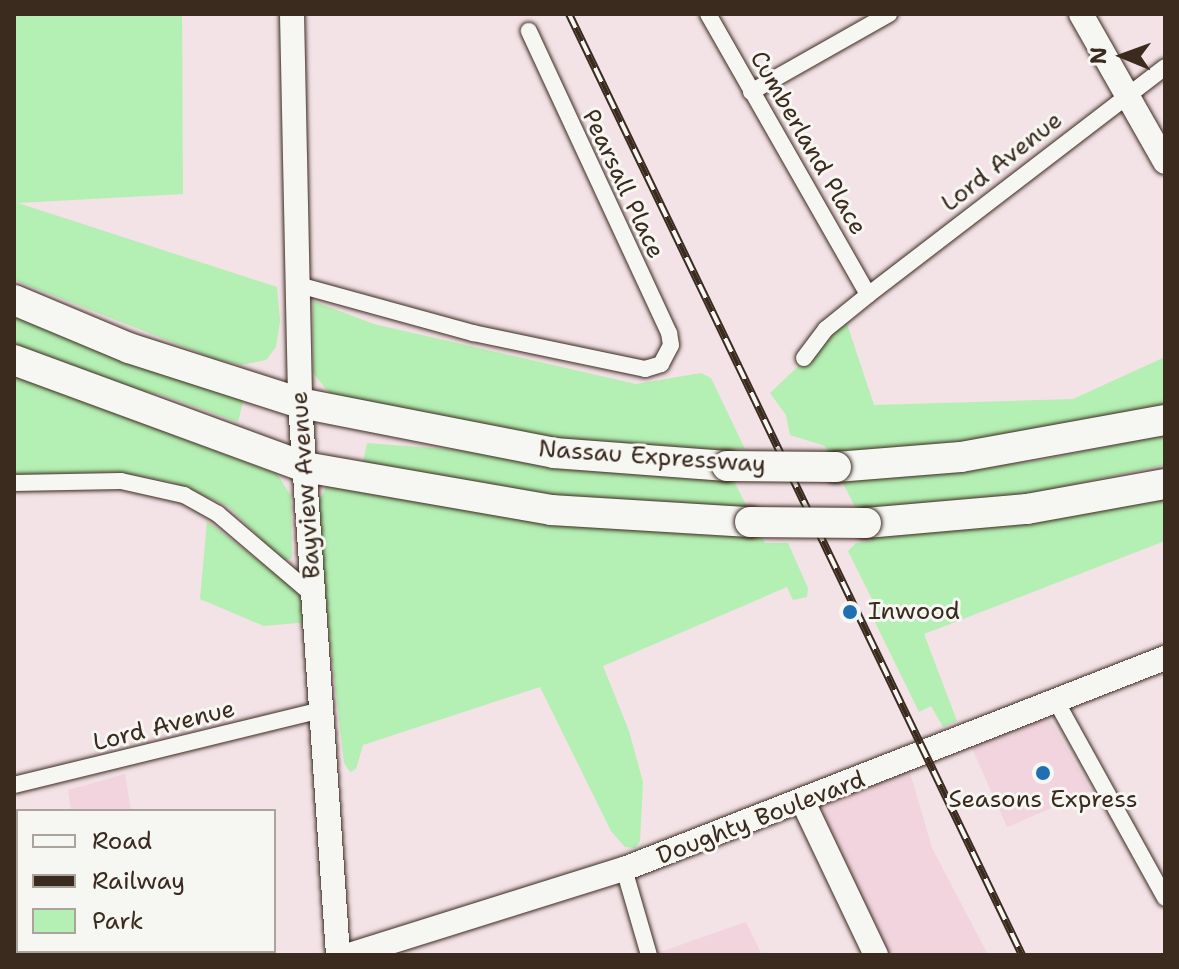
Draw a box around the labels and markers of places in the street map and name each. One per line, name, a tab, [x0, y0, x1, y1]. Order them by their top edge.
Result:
place label: Inwood	[868, 598, 960, 626]
marker: Inwood	[839, 601, 861, 623]
marker: Seasons Express	[1034, 764, 1052, 782]
place label: Seasons Express	[948, 786, 1138, 814]

